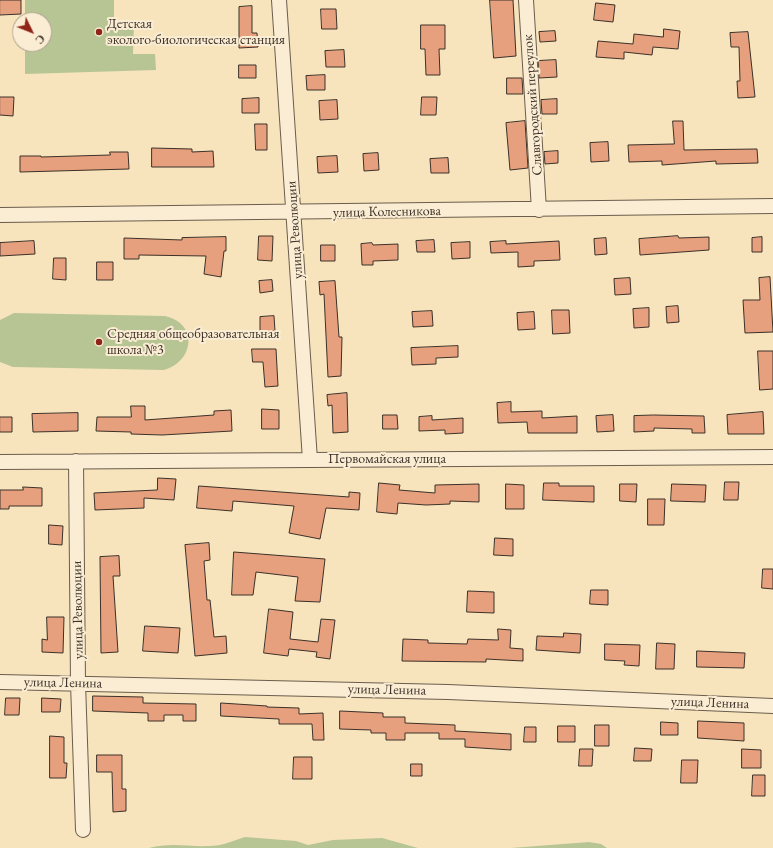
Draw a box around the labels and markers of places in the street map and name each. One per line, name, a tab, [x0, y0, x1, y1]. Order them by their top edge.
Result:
place label: Детская эколого-биологическая станция	[107, 16, 285, 48]
marker: Детская эколого-биологическая станция	[94, 27, 104, 37]
place label: Средняя общеобразовательная школа №3	[107, 326, 280, 358]
marker: Средняя общеобразовательная школа №3	[94, 337, 104, 347]

